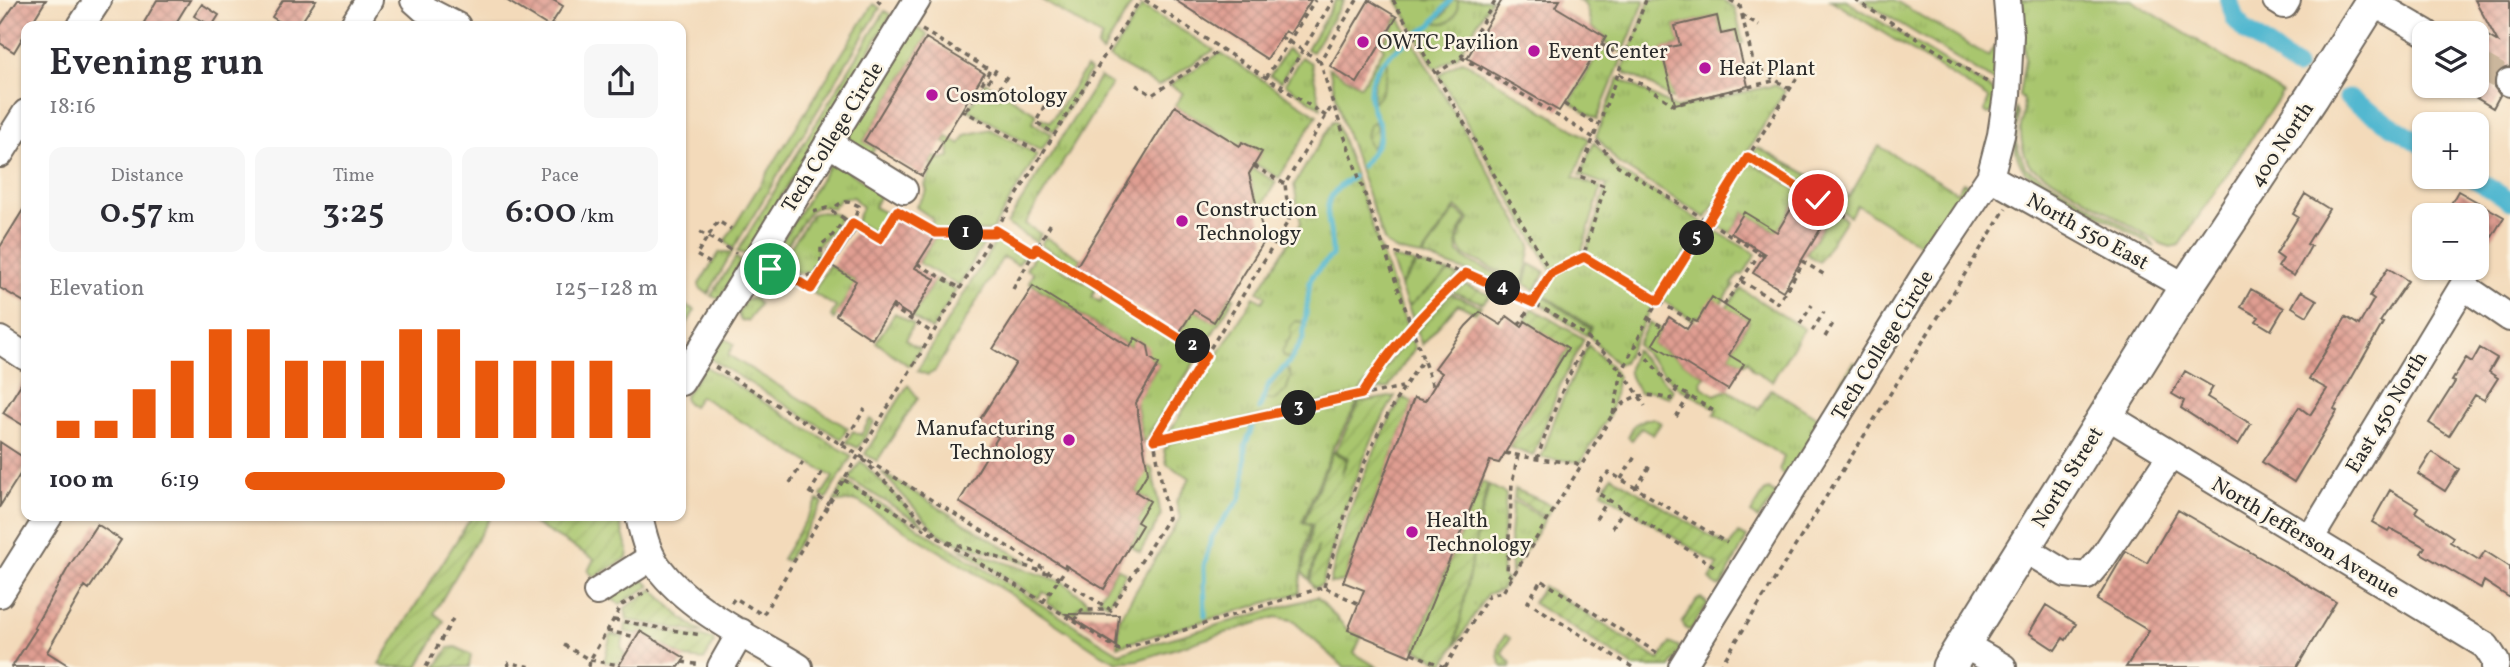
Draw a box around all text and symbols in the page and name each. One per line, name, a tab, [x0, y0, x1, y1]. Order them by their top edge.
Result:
map controls	[2412, 21, 2489, 280]
button: layers	[2412, 21, 2489, 98]
place label: OWTC Pavilion	[1377, 29, 1519, 58]
marker: OWTC Pavilion	[1355, 34, 1371, 50]
text: Evening run	[49, 38, 264, 91]
place label: Event Center	[1548, 38, 1668, 67]
marker: Event Center	[1526, 43, 1542, 59]
button: share	[584, 44, 658, 118]
place label: Heat Plant	[1719, 55, 1815, 84]
street label: Tech College Circle	[775, 57, 891, 219]
marker: Heat Plant	[1697, 60, 1713, 76]
place label: Cosmotology	[946, 82, 1068, 111]
marker: Cosmotology	[924, 87, 940, 103]
text: 18:16	[49, 91, 96, 123]
street label: 400 North	[2243, 96, 2322, 193]
button: +	[2412, 112, 2489, 189]
text: Distance	[111, 163, 184, 189]
text: Time	[333, 163, 374, 189]
text: Pace	[541, 163, 579, 189]
pin	[1788, 170, 1848, 230]
icon: check	[1799, 181, 1837, 219]
street label: North 550 East	[2021, 187, 2154, 278]
text: 0.57	[100, 189, 164, 237]
text: 3:25	[322, 189, 385, 237]
text: 6:00	[505, 189, 576, 237]
place label: Construction Technology	[1196, 196, 1317, 249]
button: −	[2412, 203, 2489, 280]
text: km	[164, 204, 195, 230]
text: /km	[576, 204, 614, 230]
marker: Construction Technology	[1174, 213, 1190, 229]
pin: 1	[948, 216, 984, 250]
text: 1	[962, 219, 969, 245]
pin: 5	[1680, 220, 1714, 256]
text: 5	[1692, 224, 1701, 250]
pin	[740, 239, 800, 299]
icon: arrive	[751, 250, 789, 288]
street label: Tech College Circle	[1825, 265, 1941, 427]
pin: 4	[1486, 270, 1520, 306]
text: Elevation	[49, 273, 145, 305]
text: 125–128 m	[555, 273, 658, 305]
text: 4	[1497, 274, 1508, 300]
pin: 2	[1176, 328, 1210, 364]
text: 2	[1188, 332, 1197, 358]
street label: East 450 North	[2339, 346, 2435, 479]
pin: 3	[1282, 390, 1316, 426]
text: 3	[1294, 394, 1303, 420]
place label: Manufacturing Technology	[916, 415, 1056, 468]
street label: North Street	[2026, 421, 2111, 534]
marker: Manufacturing Technology	[1061, 432, 1077, 448]
text: 100 m	[49, 465, 114, 497]
text: 6:19	[161, 465, 199, 497]
street label: North Jefferson Avenue	[2206, 471, 2405, 606]
place label: Health Technology	[1426, 507, 1532, 560]
marker: Health Technology	[1404, 524, 1420, 540]

